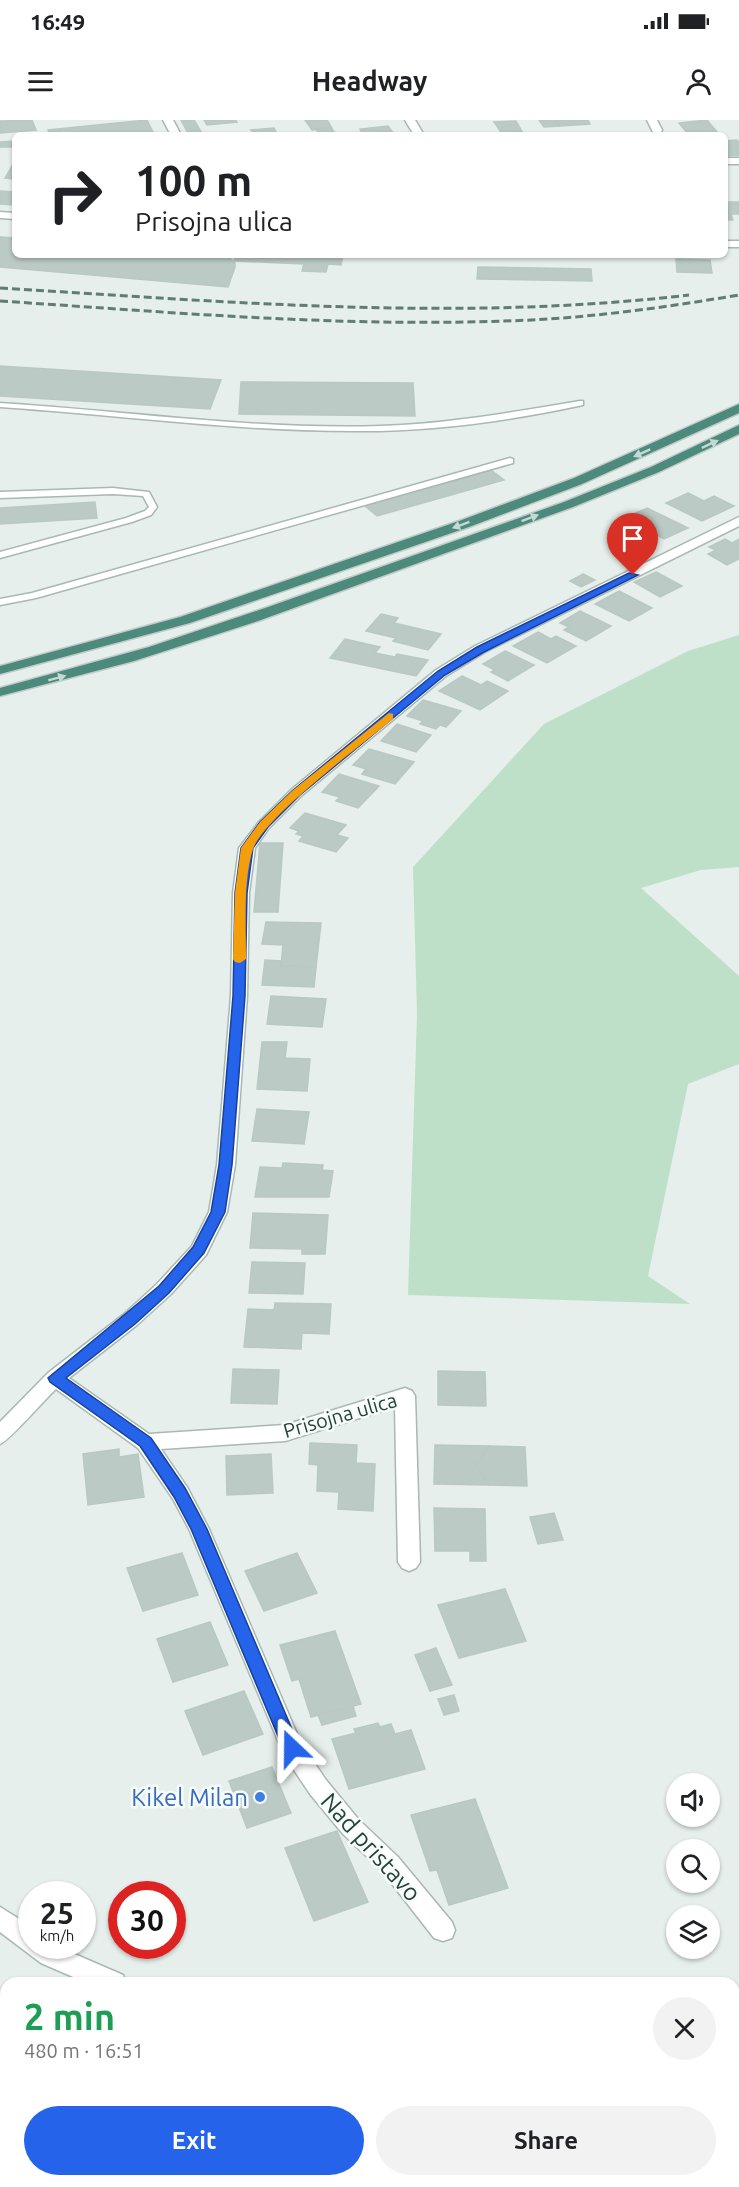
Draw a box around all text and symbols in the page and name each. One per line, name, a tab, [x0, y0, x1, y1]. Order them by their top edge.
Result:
text: 16:49	[30, 9, 85, 34]
icon: menu	[24, 65, 57, 98]
icon: person	[682, 65, 715, 98]
text: Headway	[312, 66, 427, 96]
icon: right	[36, 156, 114, 234]
text: 100 m	[135, 157, 252, 204]
text: Prisojna ulica	[135, 206, 293, 236]
one-way arrow	[702, 439, 719, 448]
one-way arrow	[632, 448, 650, 458]
one-way arrow	[521, 513, 539, 523]
pin	[607, 513, 658, 575]
one-way arrow	[451, 521, 469, 531]
icon: arrive	[616, 522, 649, 555]
one-way arrow	[48, 672, 66, 682]
street label: Prisojna ulica	[281, 1388, 399, 1442]
position arrow	[260, 1716, 324, 1780]
map controls	[666, 1773, 720, 1959]
button: sound	[666, 1773, 720, 1827]
place label: Kikel Milan	[131, 1784, 248, 1811]
street label: Nad pristavo	[316, 1788, 426, 1906]
marker: Kikel Milan	[253, 1790, 267, 1804]
button: search	[666, 1839, 720, 1893]
speed limit sign: 30	[108, 1881, 186, 1959]
text: 25	[40, 1896, 74, 1930]
button: layers	[666, 1905, 720, 1959]
text: km/h	[40, 1927, 74, 1944]
text: 2 min	[24, 1996, 115, 2037]
button: close	[653, 1997, 716, 2060]
text: 480 m · 16:51	[24, 2039, 144, 2062]
button: Exit	[24, 2106, 364, 2175]
button: Share	[376, 2106, 716, 2175]

